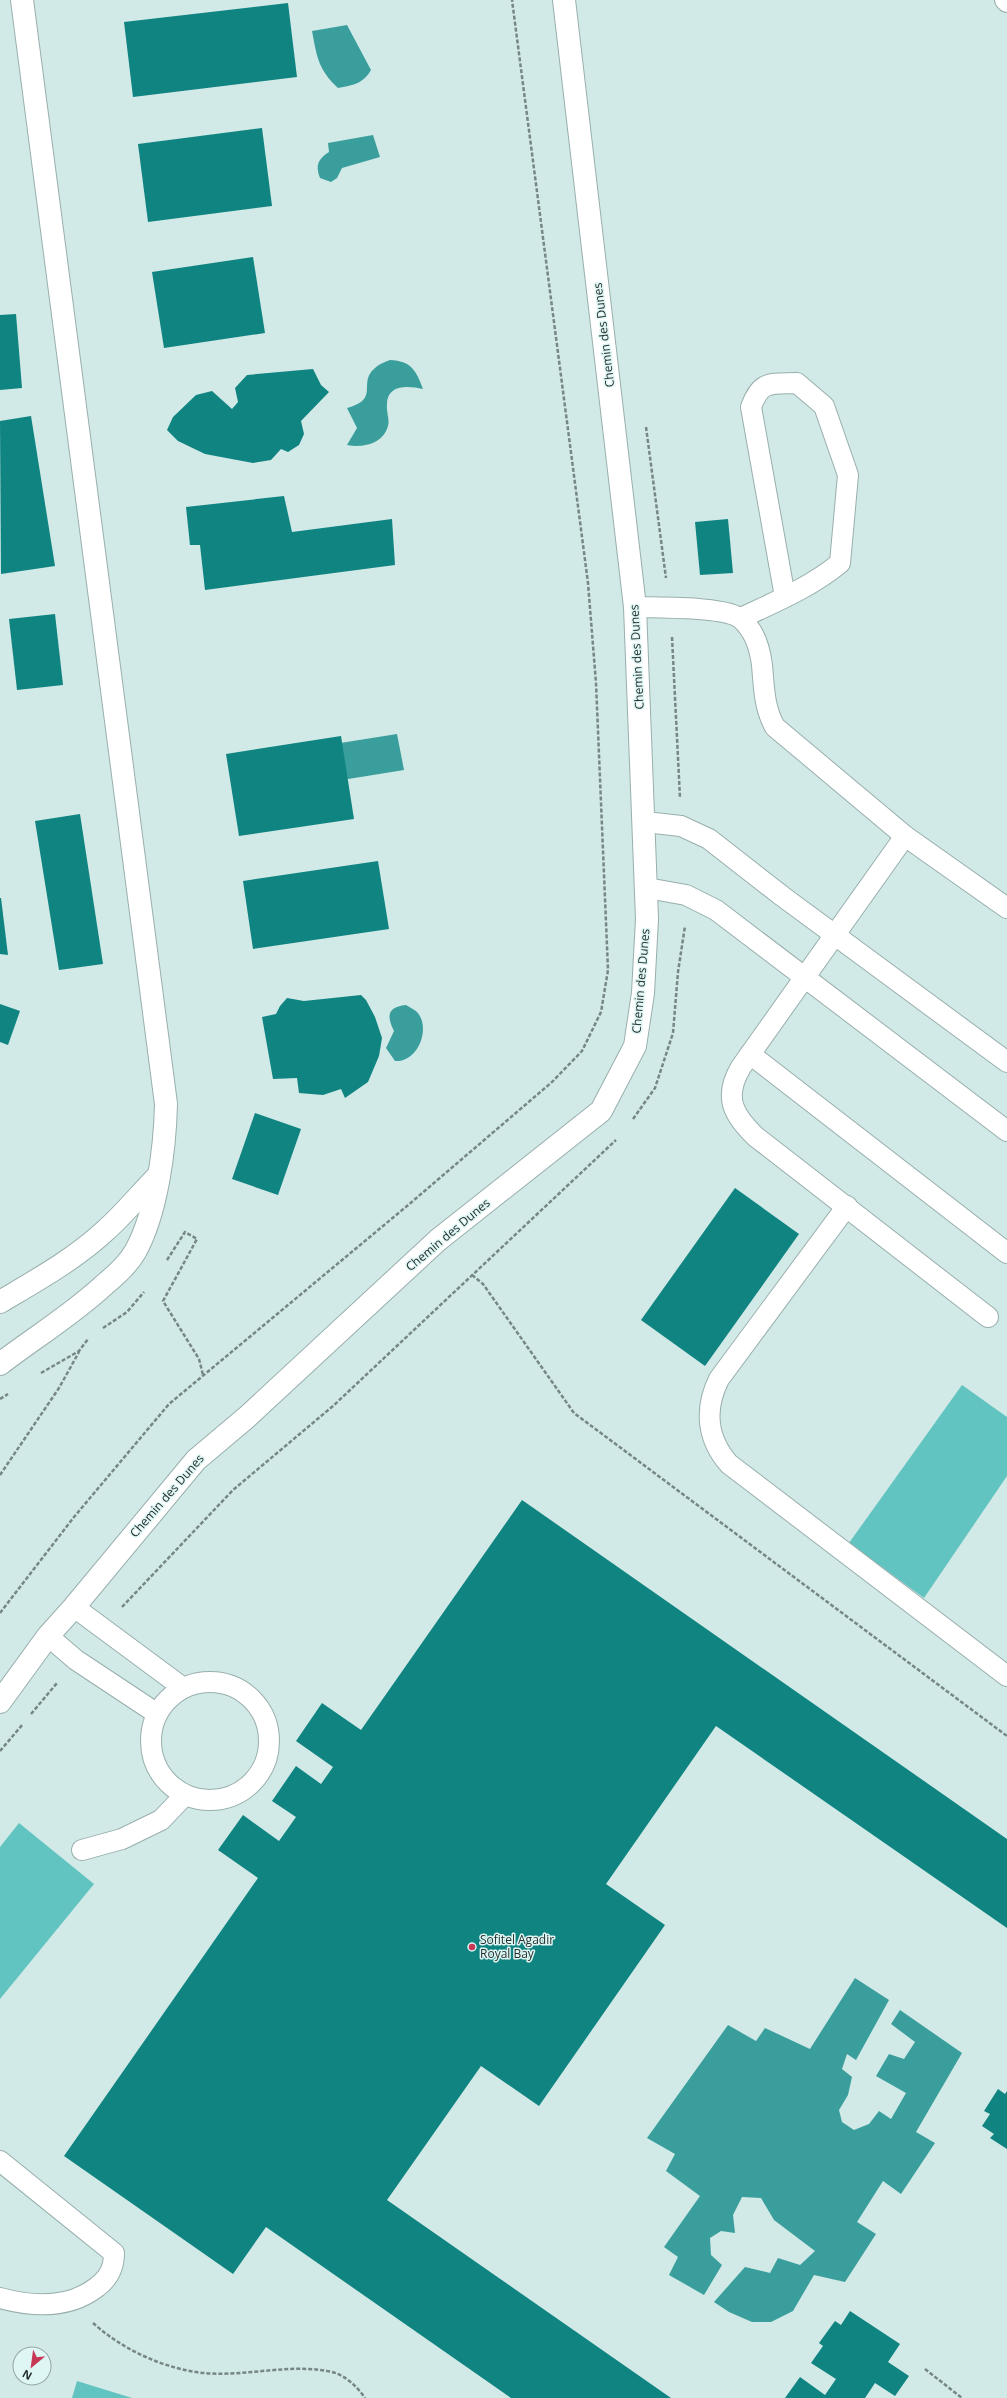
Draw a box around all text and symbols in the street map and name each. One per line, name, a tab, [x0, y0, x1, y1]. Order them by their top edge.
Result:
street label: Chemin des Dunes	[589, 282, 618, 388]
street label: Chemin des Dunes	[625, 604, 648, 710]
street label: Chemin des Dunes	[627, 928, 654, 1034]
street label: Chemin des Dunes	[402, 1194, 494, 1275]
street label: Chemin des Dunes	[126, 1450, 208, 1541]
place label: Sofitel Agadir Royal Bay	[480, 1931, 554, 1962]
marker: Sofitel Agadir Royal Bay	[467, 1942, 477, 1952]
north arrow	[12, 2346, 52, 2386]
text: N	[19, 2366, 34, 2384]

